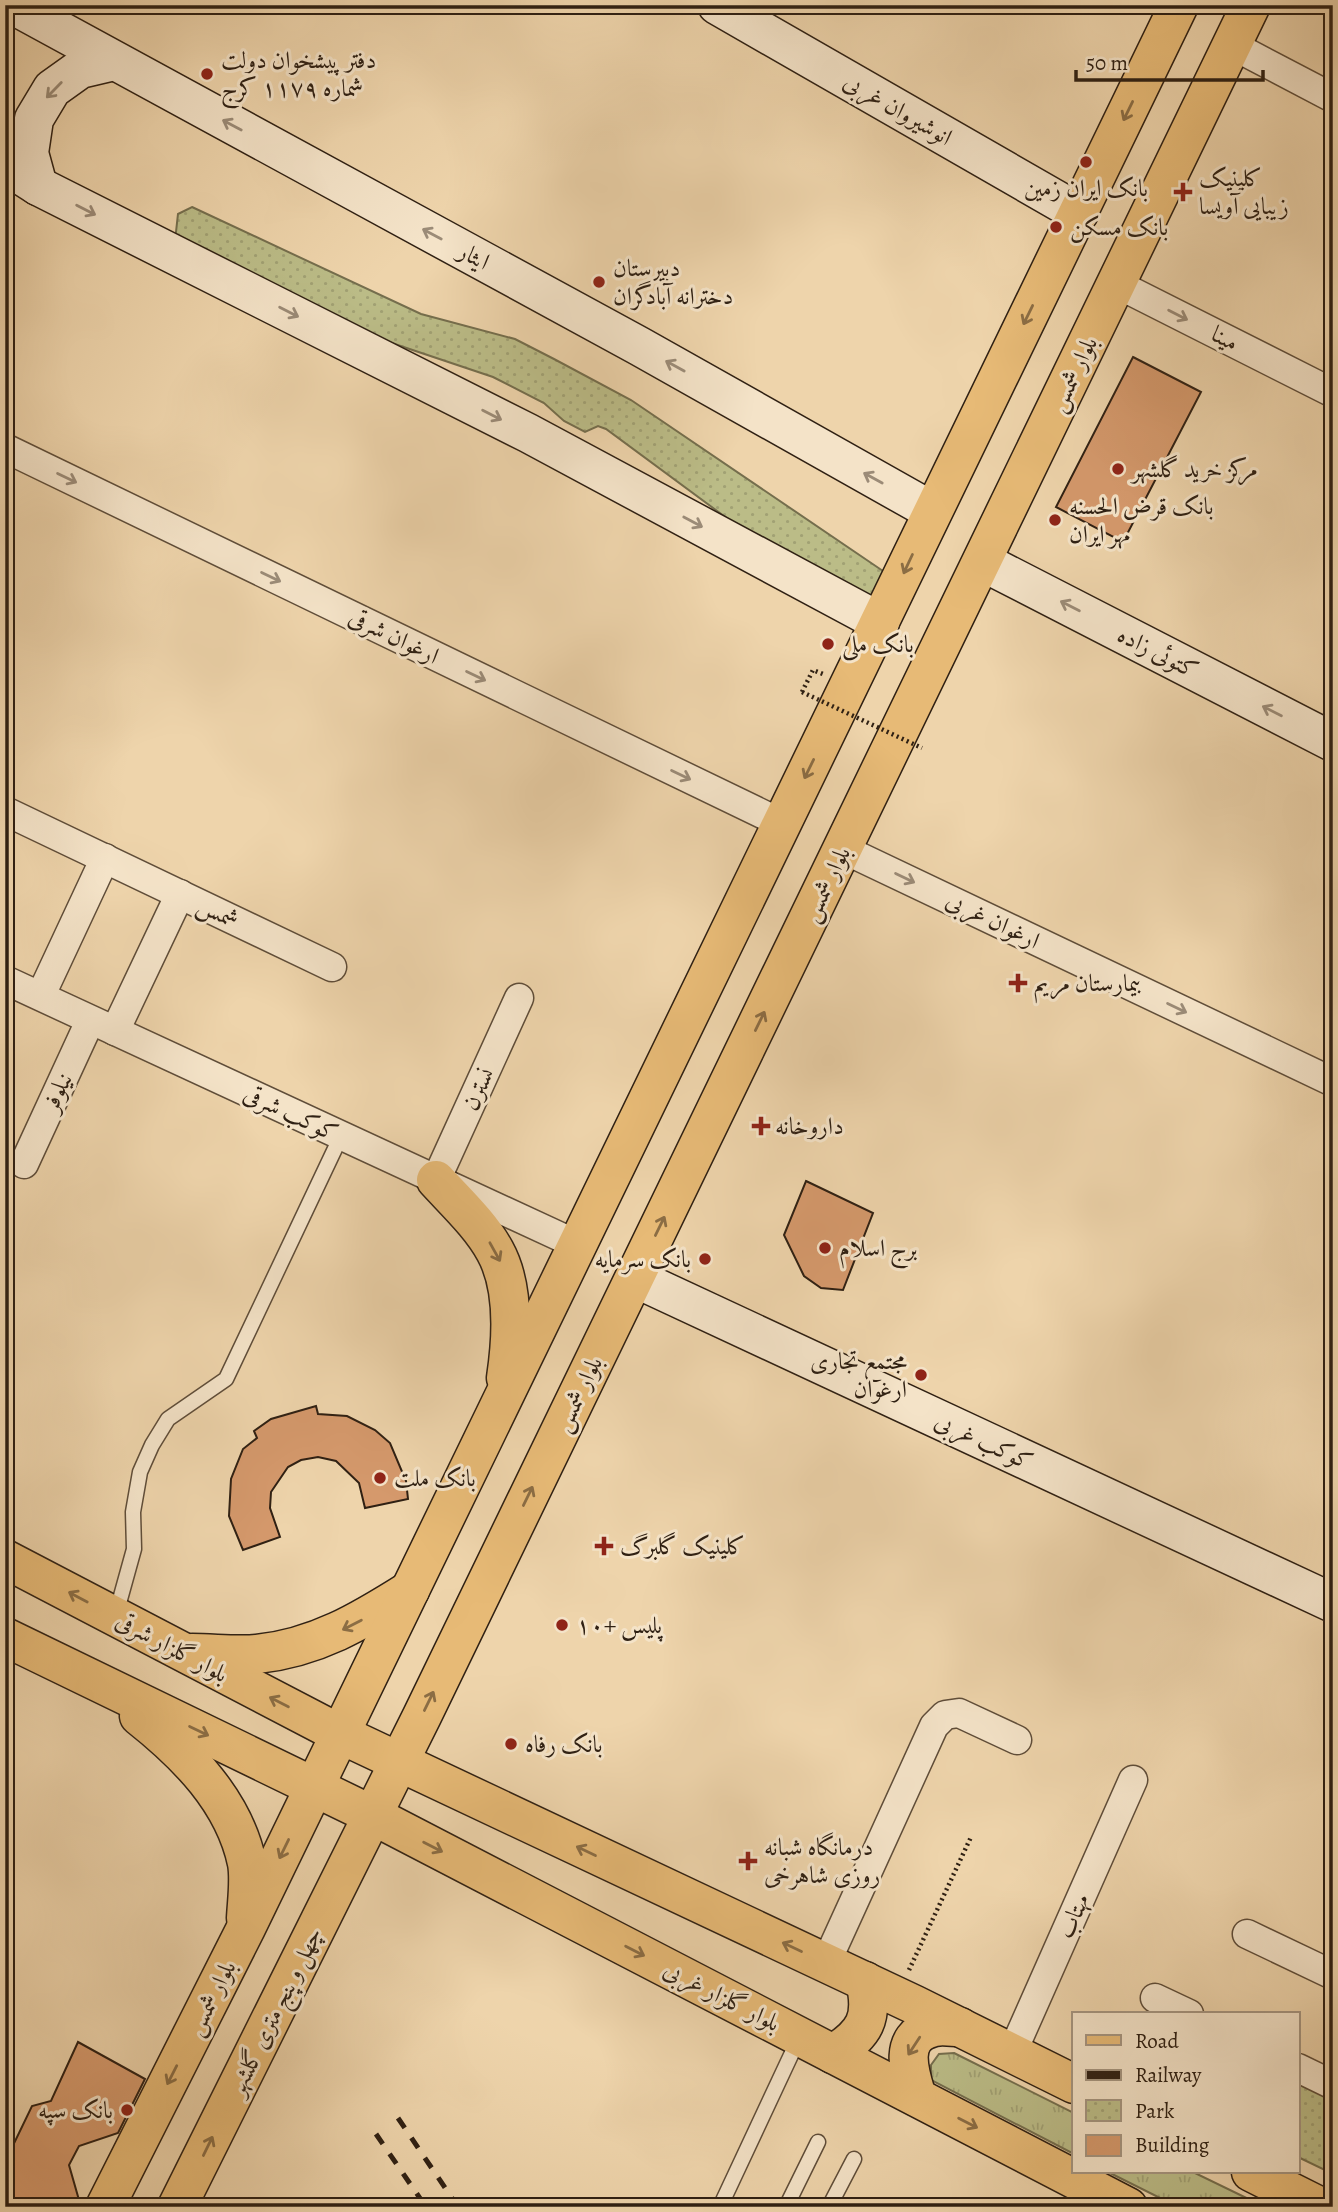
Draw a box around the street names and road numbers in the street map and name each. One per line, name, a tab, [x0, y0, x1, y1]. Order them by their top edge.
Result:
street label: انوشیروان غربی	[837, 65, 958, 154]
street label: ایثار	[451, 234, 495, 277]
street label: مینا	[1206, 318, 1244, 358]
street label: بلوار شمس	[1041, 331, 1105, 417]
street label: ارغوان شرقی	[343, 600, 445, 672]
street label: کتوئی زاده	[1112, 618, 1204, 686]
street label: بلوار شمس	[794, 841, 858, 927]
street label: ارغوان غربی	[940, 884, 1045, 957]
street label: شمس	[192, 888, 244, 936]
street label: نسترن	[454, 1062, 502, 1116]
street label: نیلوفر	[33, 1067, 80, 1119]
street label: کوکب شرقی	[238, 1077, 344, 1149]
street label: بلوار شمس	[546, 1351, 610, 1437]
street label: کوکب غربی	[929, 1404, 1038, 1479]
street label: بلوار گلزار شرقی	[110, 1604, 234, 1690]
street label: مهتاب	[1049, 1888, 1097, 1944]
street label: چهل و پنج متری گلشهر	[219, 1922, 334, 2105]
street label: بلوار گلزار غربی	[658, 1953, 786, 2040]
street label: بلوار شمس	[178, 1955, 244, 2041]

